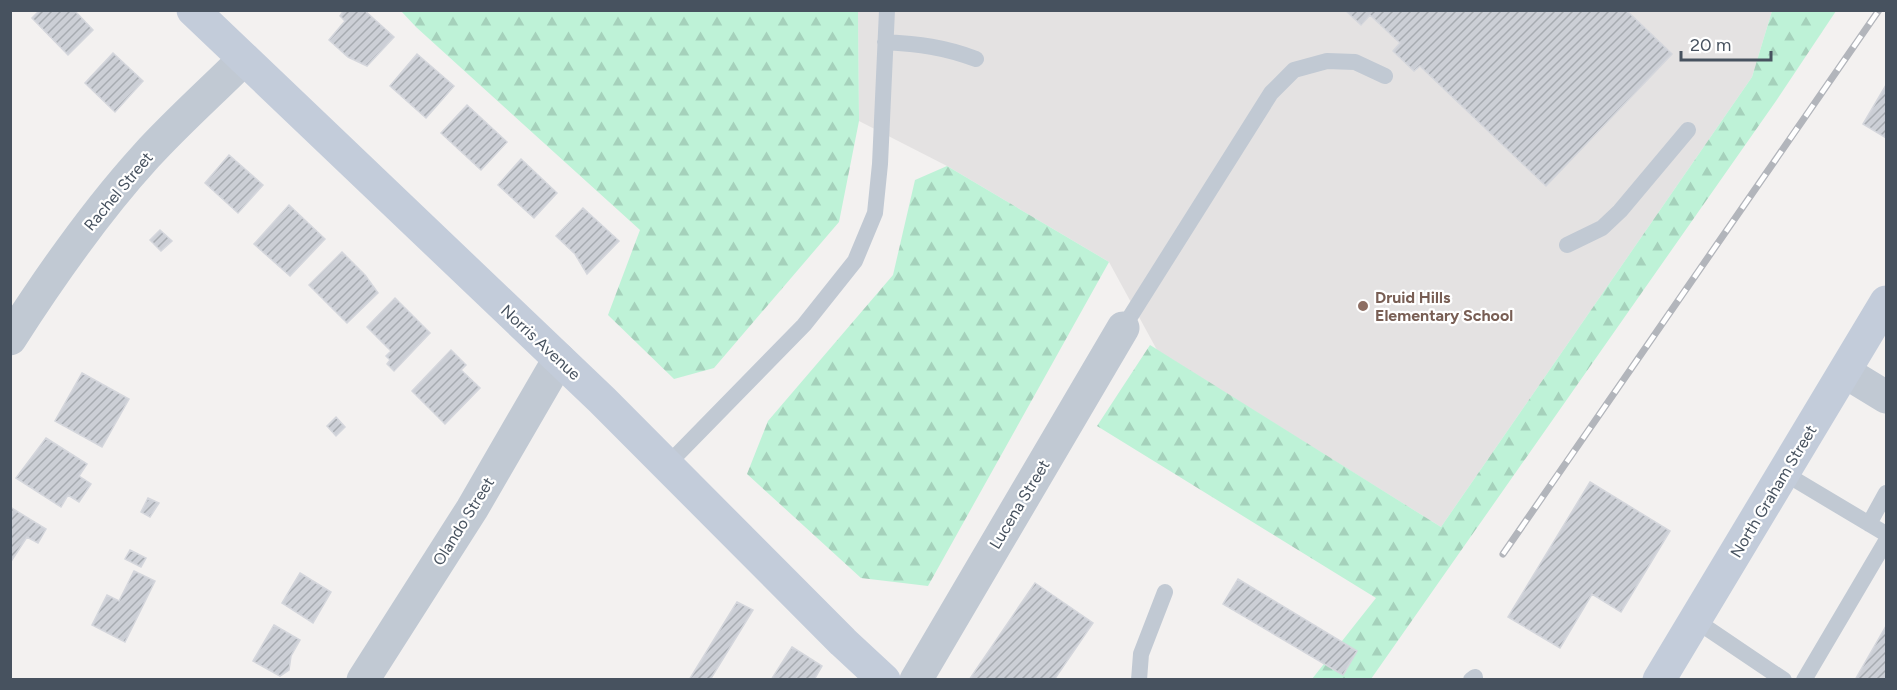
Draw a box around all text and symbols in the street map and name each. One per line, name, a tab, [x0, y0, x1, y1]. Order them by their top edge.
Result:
scale bar	[1681, 24, 1771, 62]
text: 20 m	[1690, 34, 1731, 56]
street label: Rachel Street	[80, 148, 157, 234]
place label: Druid Hills Elementary School	[1375, 288, 1513, 325]
marker: Druid Hills Elementary School	[1356, 299, 1370, 313]
street label: Norris Avenue	[497, 301, 585, 384]
street label: North Graham Street	[1726, 422, 1821, 561]
street label: Lucena Street	[985, 456, 1053, 552]
street label: Olando Street	[429, 474, 498, 569]

